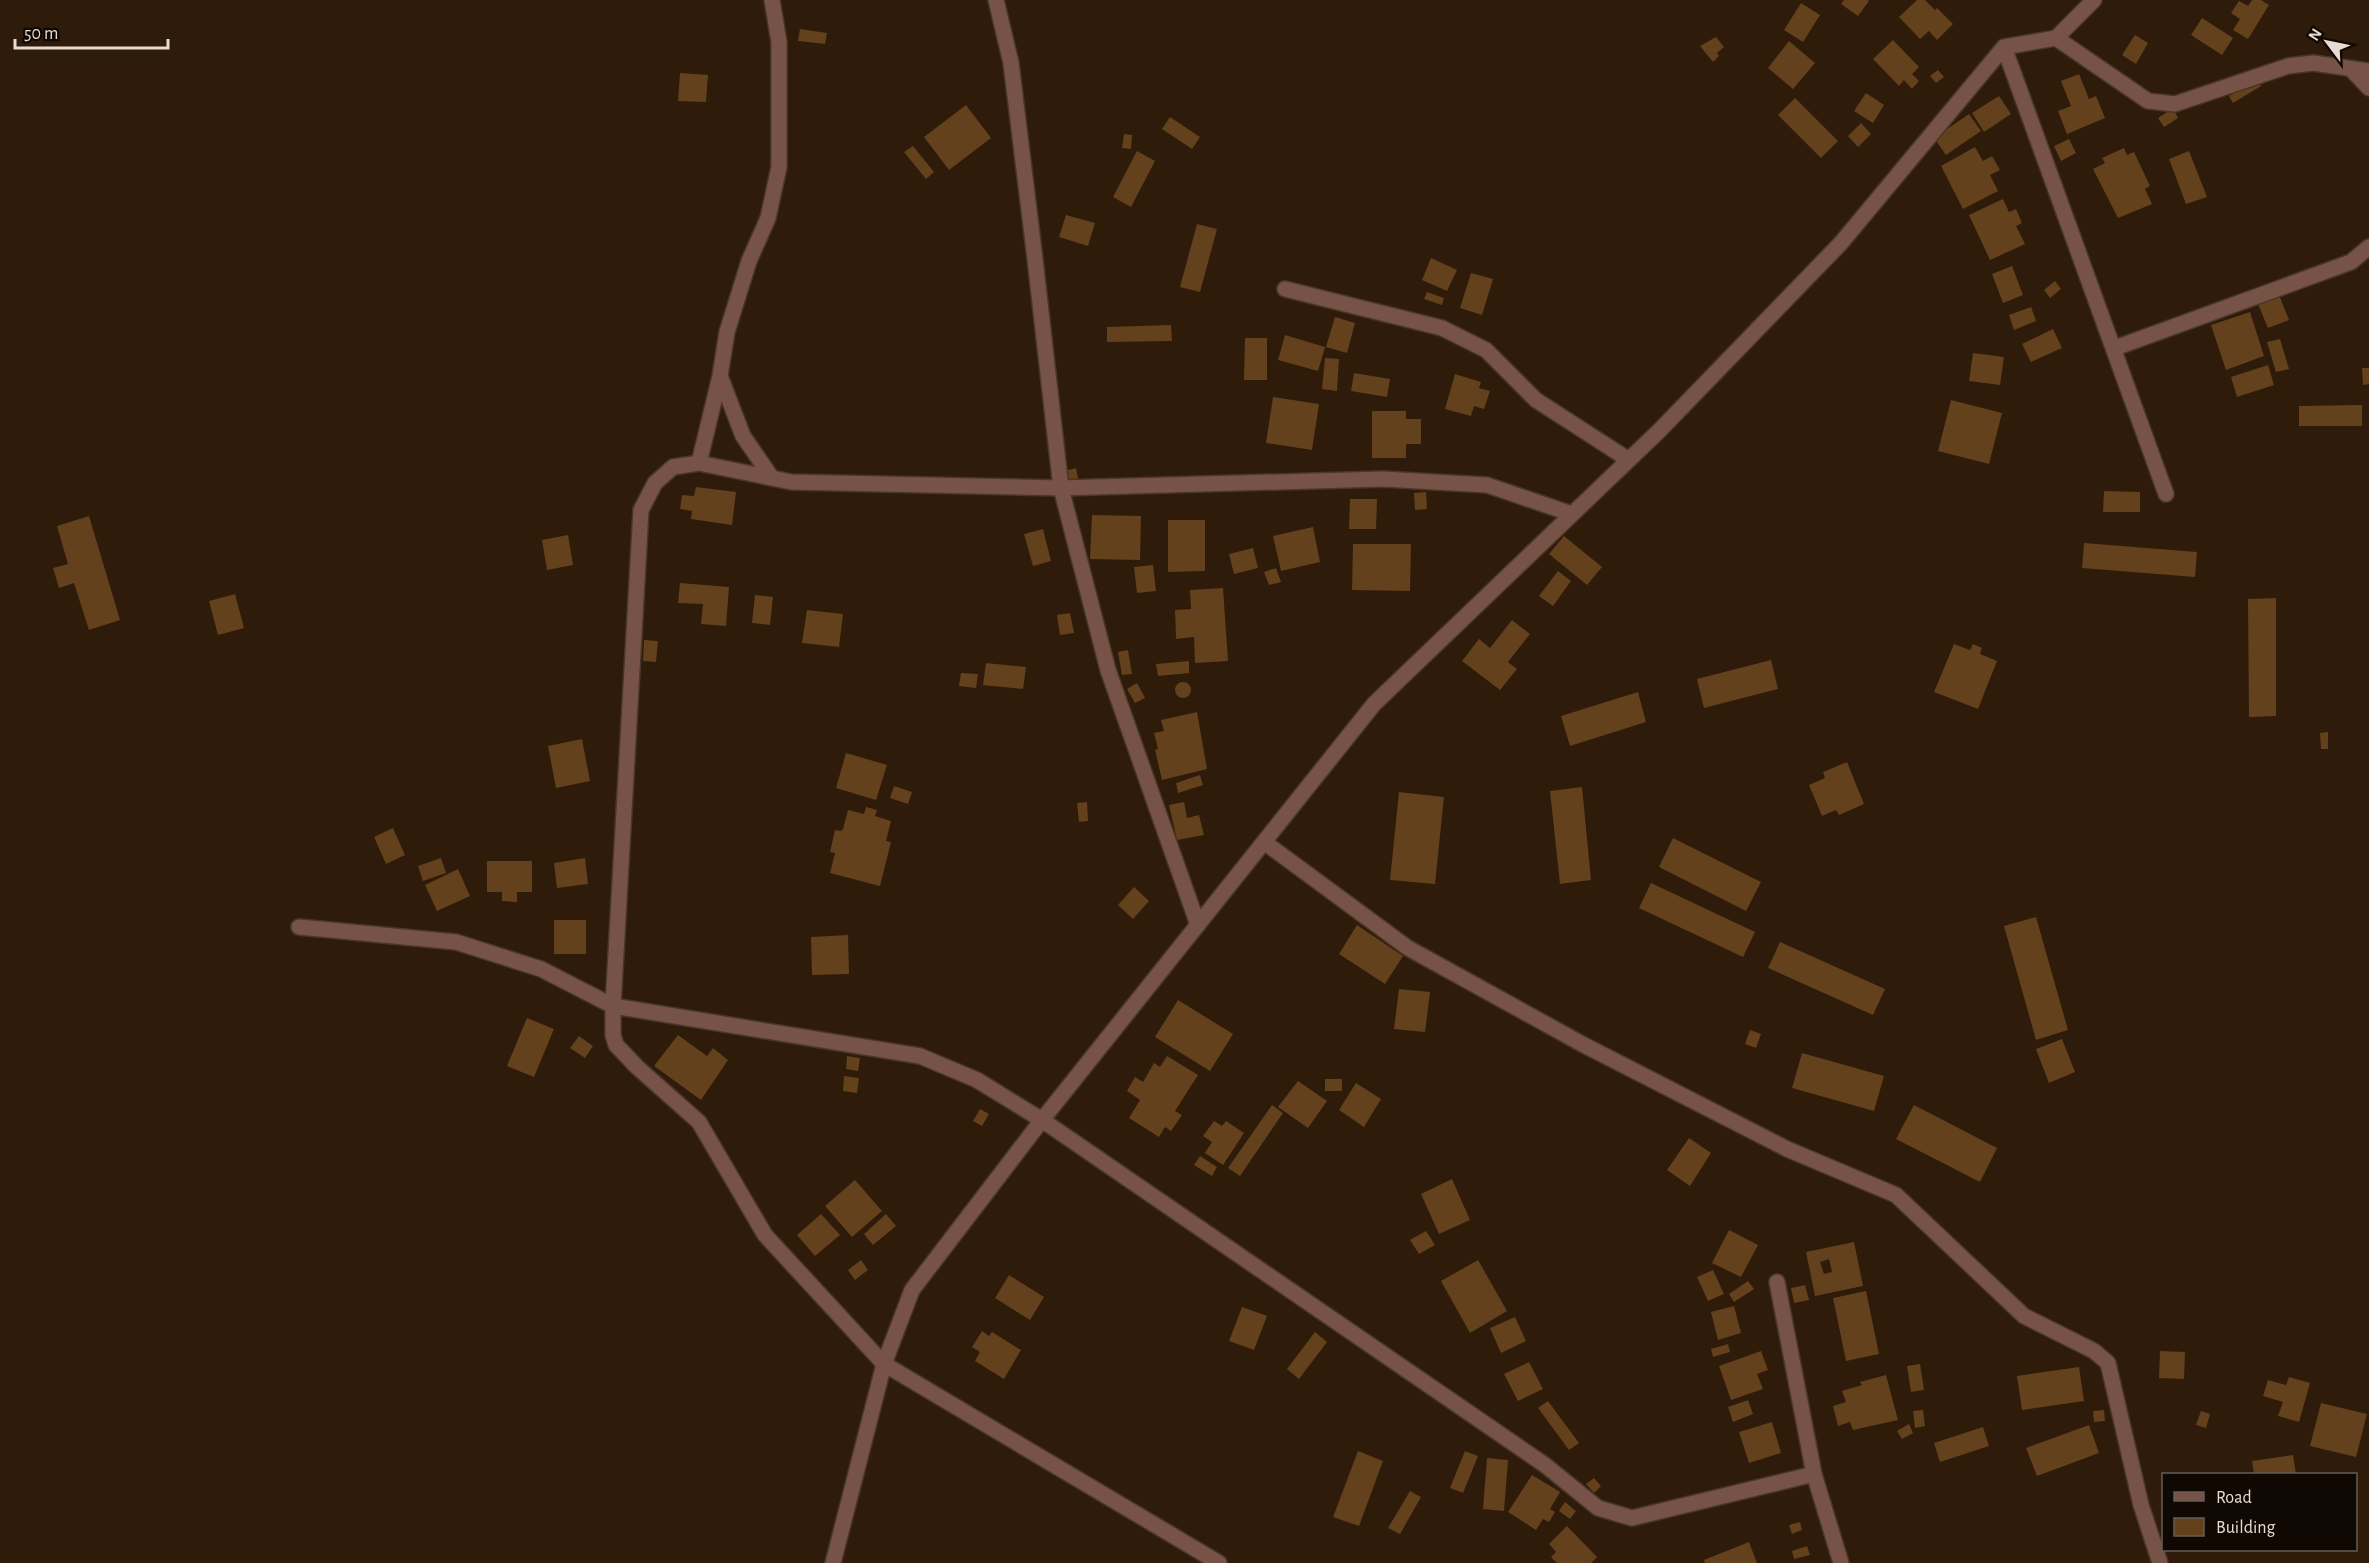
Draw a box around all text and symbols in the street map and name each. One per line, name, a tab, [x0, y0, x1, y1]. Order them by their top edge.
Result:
scale bar	[15, 12, 168, 50]
north arrow	[2297, 12, 2357, 72]
text: 50 m	[24, 25, 58, 43]
text: N	[2305, 26, 2325, 44]
legend	[2162, 1473, 2357, 1551]
text: Road	[2216, 1489, 2252, 1507]
text: Building	[2216, 1519, 2276, 1537]

